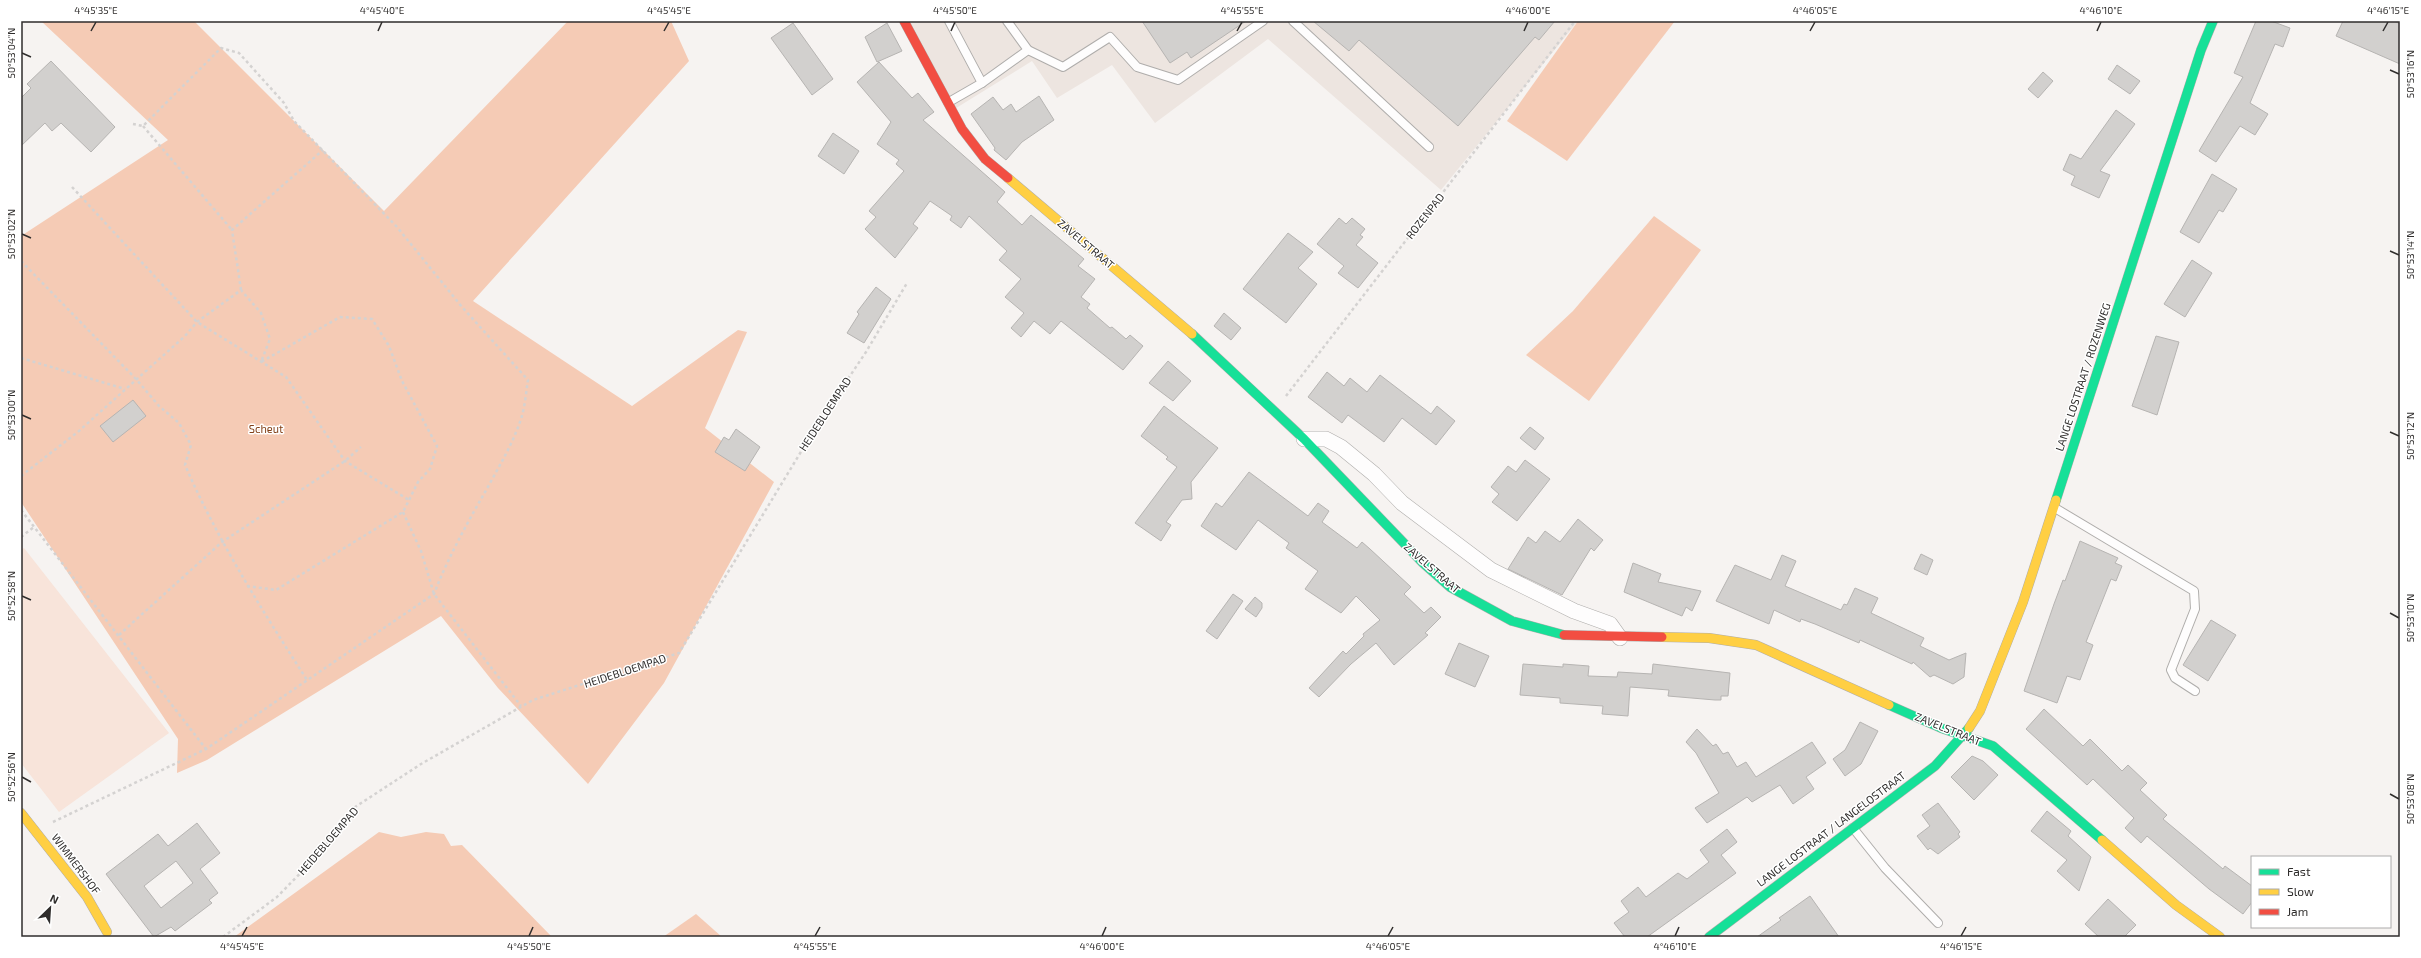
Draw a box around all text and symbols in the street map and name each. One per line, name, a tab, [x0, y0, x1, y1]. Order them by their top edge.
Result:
text: 4°45'35"E	[74, 4, 118, 16]
text: 4°45'40"E	[360, 4, 405, 16]
text: 4°45'45"E	[647, 4, 691, 16]
text: 4°45'50"E	[933, 4, 977, 16]
text: 4°45'55"E	[1220, 4, 1264, 16]
text: 4°46'00"E	[1506, 4, 1551, 16]
text: 4°46'05"E	[1793, 4, 1838, 16]
text: 4°46'10"E	[2080, 4, 2123, 16]
text: 4°46'15"E	[2367, 4, 2410, 16]
text: 50°53'04"N	[5, 28, 17, 78]
text: 50°53'16"N	[2404, 50, 2416, 98]
street label: ROZENPAD	[1403, 190, 1447, 241]
text: 50°53'02"N	[5, 209, 17, 259]
street label: ZAVELSTRAAT	[1055, 216, 1118, 271]
text: 50°53'14"N	[2404, 231, 2416, 279]
street label: LANGE LOSTRAAT / ROZENWEG	[2052, 301, 2113, 453]
street label: HEIDEBLOEMPAD	[796, 374, 853, 453]
text: 50°53'00"N	[5, 390, 17, 440]
text: 50°53'12"N	[2404, 412, 2416, 460]
park label: Scheut	[249, 422, 283, 435]
street label: ZAVELSTRAAT	[1402, 540, 1463, 596]
text: 50°52'58"N	[5, 571, 17, 621]
text: 50°53'10"N	[2404, 594, 2416, 642]
street label: HEIDEBLOEMPAD	[582, 651, 668, 690]
street label: ZAVELSTRAAT	[1913, 709, 1984, 748]
text: 50°52'56"N	[5, 752, 17, 802]
street label: LANGE LOSTRAAT / LANGELOSTRAAT	[1754, 768, 1908, 889]
text: 50°53'08"N	[2404, 774, 2416, 824]
street label: HEIDEBLOEMPAD	[295, 804, 361, 877]
street label: WIMMERSHOF	[49, 831, 103, 897]
legend	[2251, 856, 2391, 928]
text: Fast	[2287, 864, 2311, 878]
text: Slow	[2287, 884, 2314, 898]
north arrow	[30, 888, 70, 928]
text: N	[48, 891, 61, 906]
text: Jam	[2287, 904, 2308, 918]
text: 4°45'45"E	[220, 940, 264, 952]
text: 4°45'50"E	[507, 940, 551, 952]
text: 4°45'55"E	[793, 940, 837, 952]
text: 4°46'00"E	[1080, 940, 1125, 952]
text: 4°46'05"E	[1366, 940, 1411, 952]
text: 4°46'10"E	[1654, 940, 1697, 952]
text: 4°46'15"E	[1940, 940, 1983, 952]

